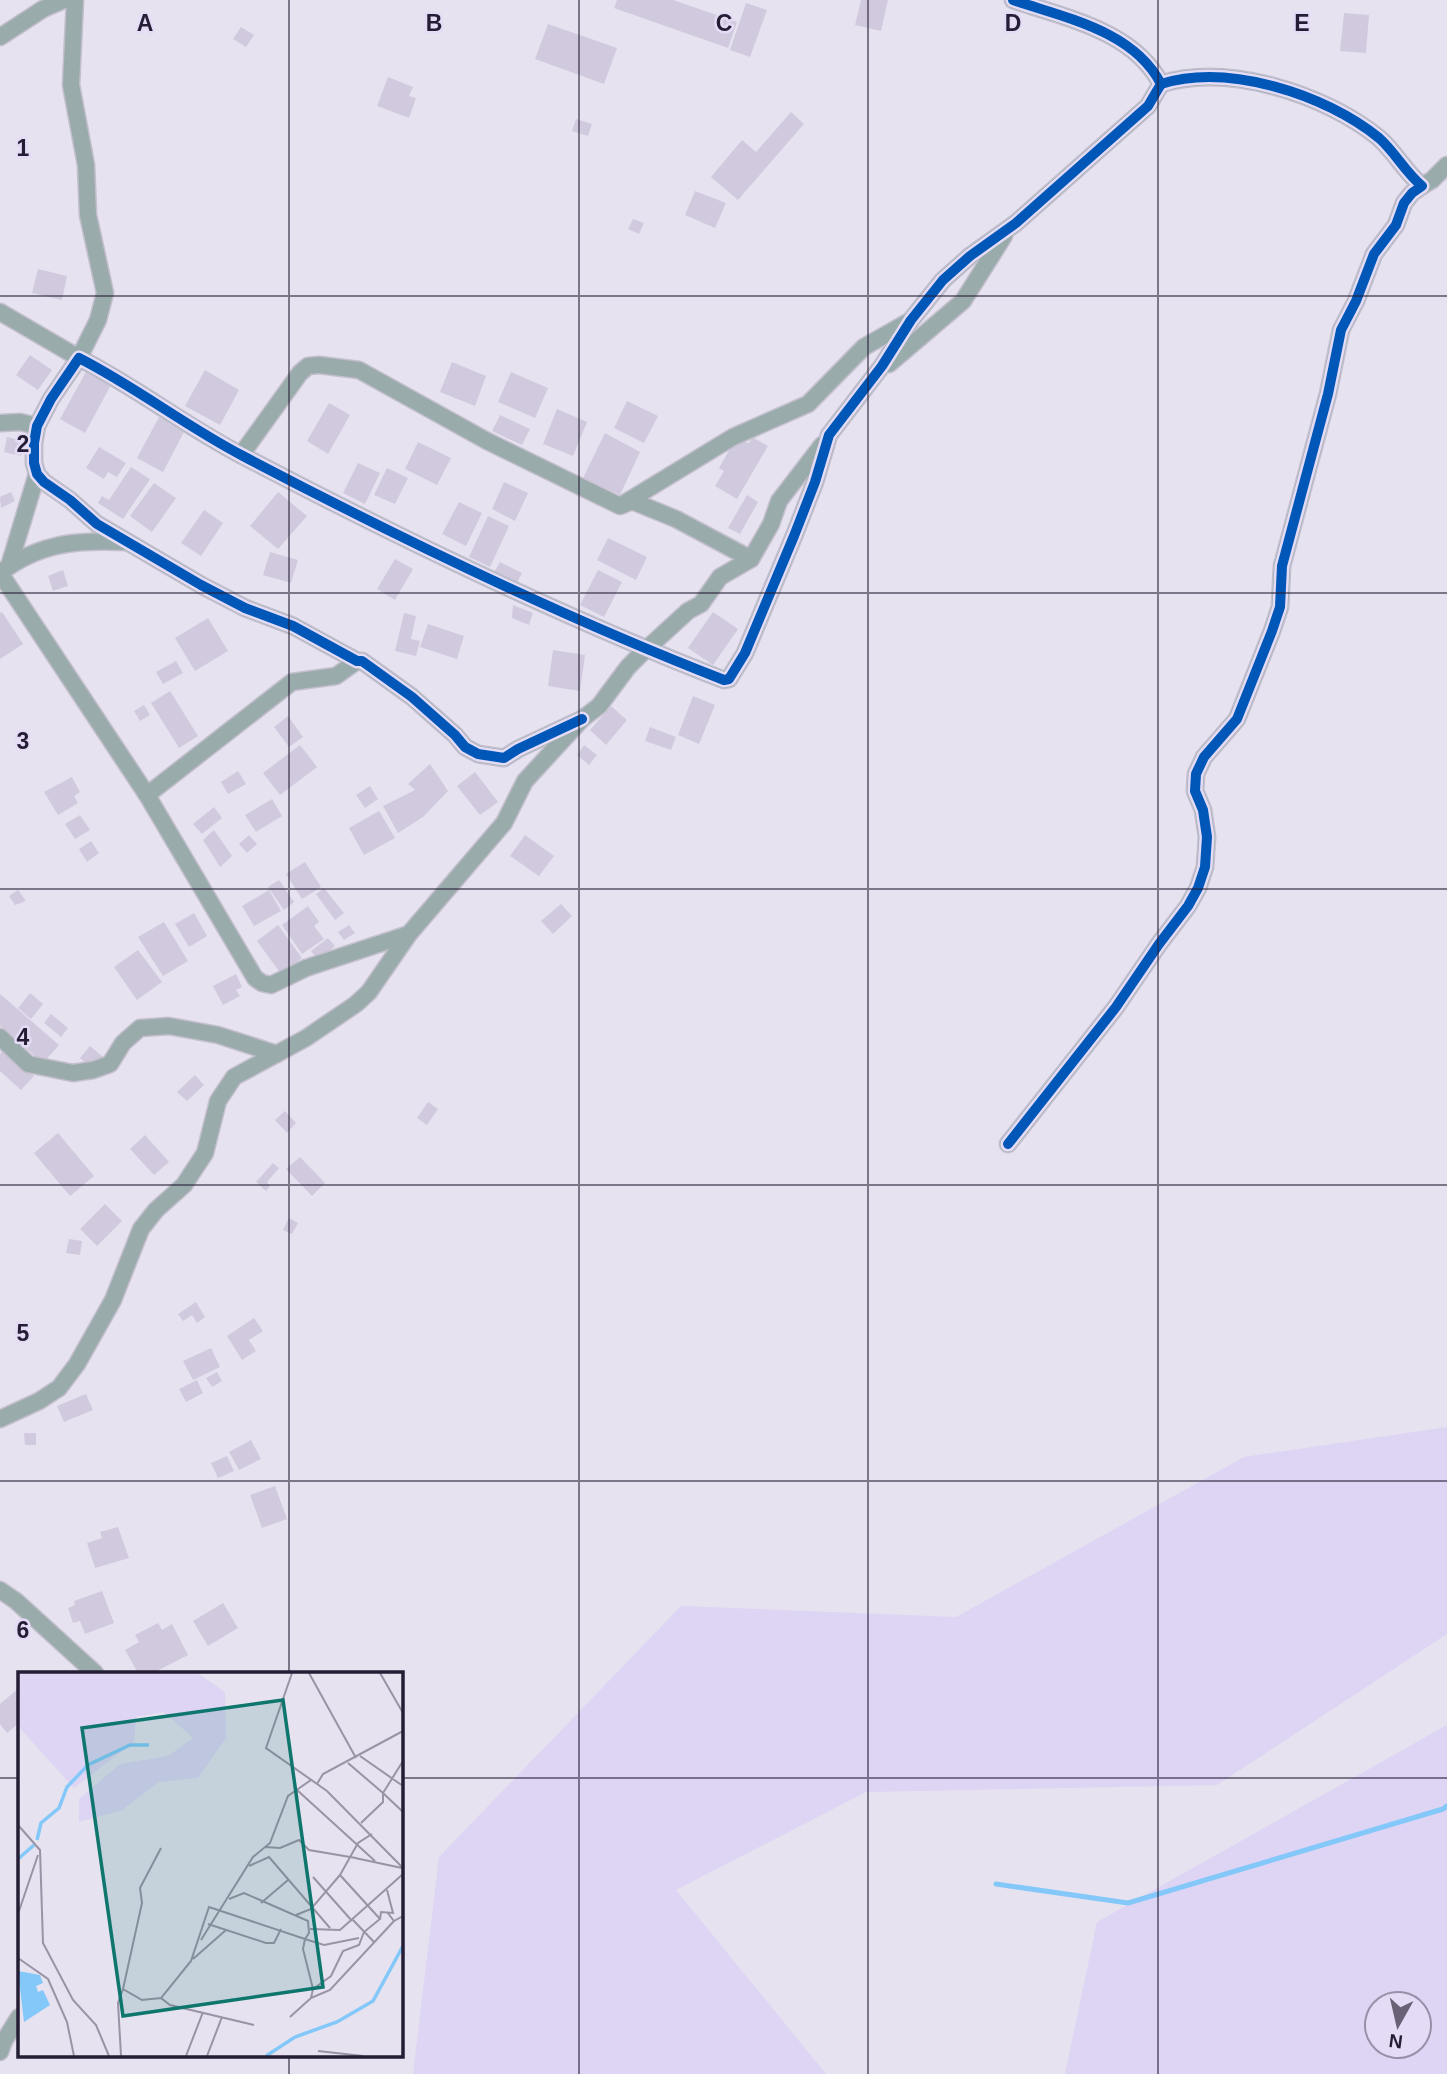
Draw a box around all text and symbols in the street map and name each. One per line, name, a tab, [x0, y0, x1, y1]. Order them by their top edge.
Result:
text: A	[137, 10, 153, 36]
text: B	[426, 10, 442, 36]
text: C	[716, 10, 732, 36]
text: D	[1005, 10, 1021, 36]
text: E	[1294, 10, 1310, 36]
text: 1	[17, 135, 30, 161]
text: 2	[17, 431, 29, 457]
text: 3	[17, 728, 29, 754]
text: 4	[17, 1024, 30, 1050]
text: 5	[17, 1320, 30, 1346]
text: 6	[17, 1617, 29, 1643]
inset map	[18, 1672, 402, 2056]
north arrow	[1363, 1990, 1433, 2060]
text: N	[1387, 2030, 1404, 2053]

